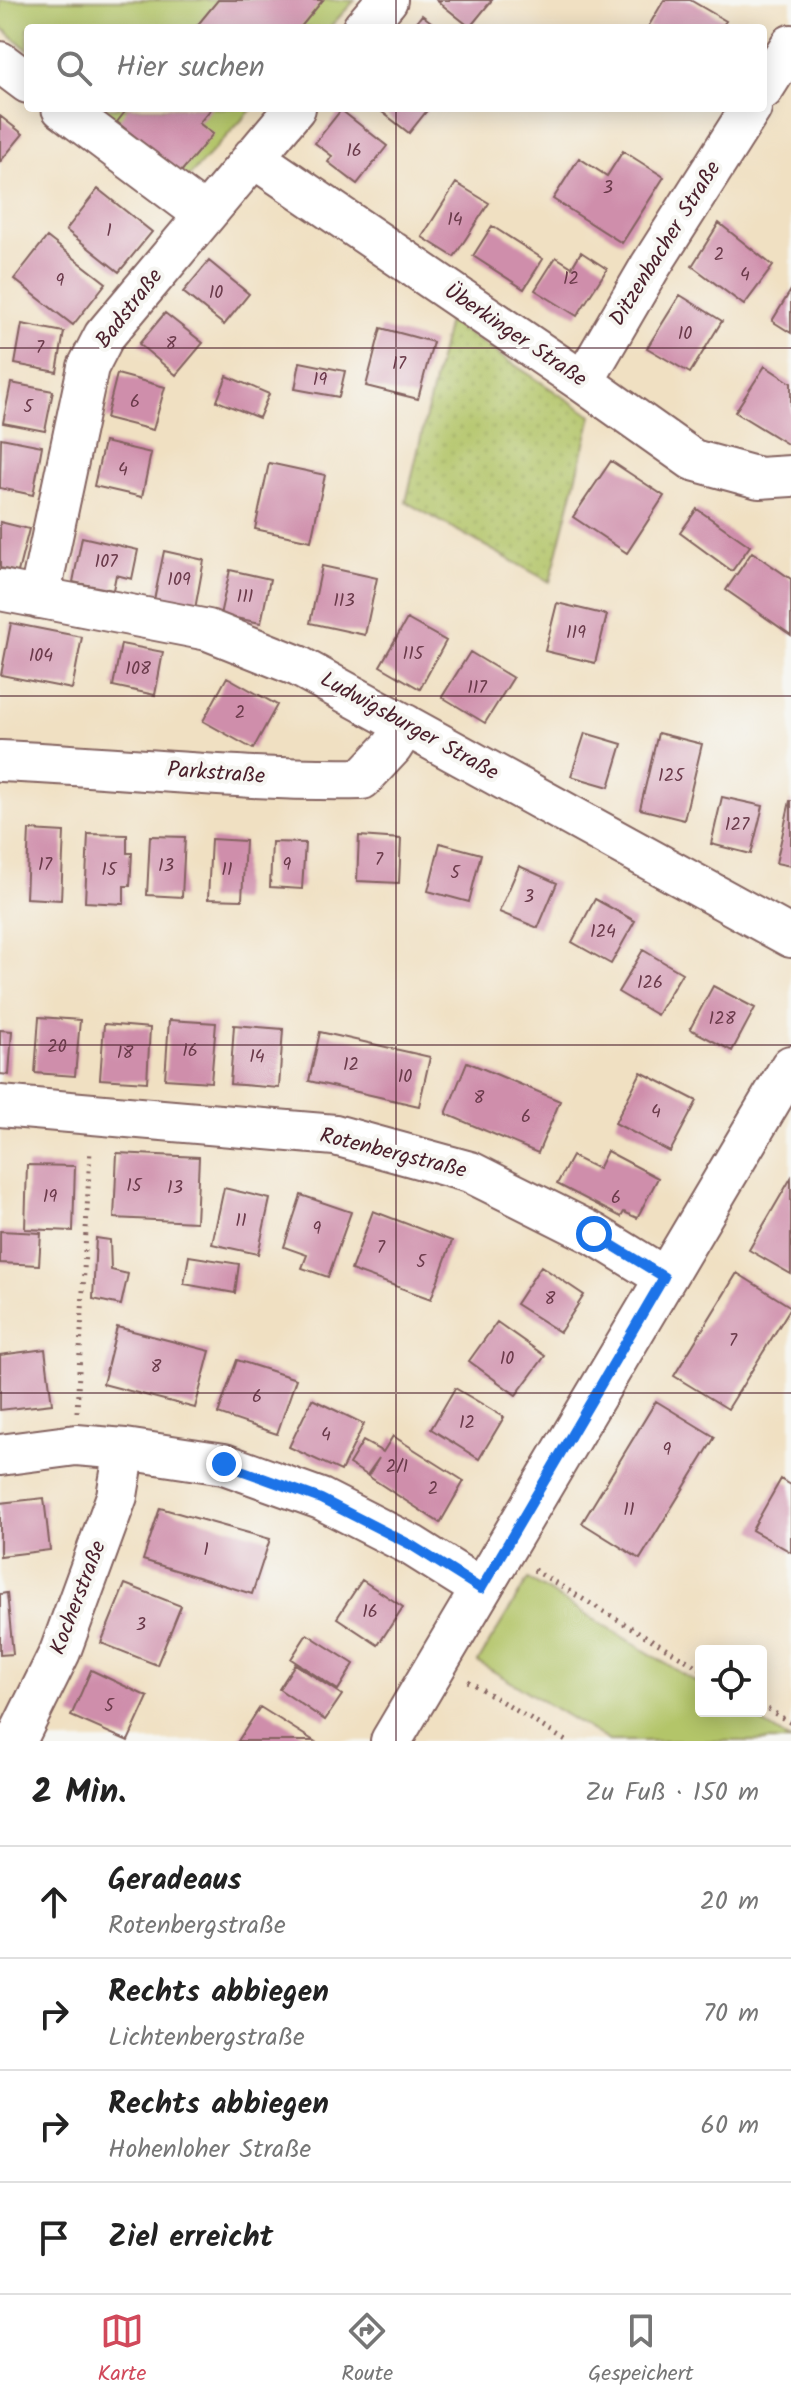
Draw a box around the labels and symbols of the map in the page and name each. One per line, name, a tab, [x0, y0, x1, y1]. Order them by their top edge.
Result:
house number: 16	[346, 137, 362, 166]
street label: Ditzenbacher Straße	[601, 154, 731, 334]
house number: 3	[603, 174, 613, 203]
house number: 14	[447, 206, 463, 235]
house number: 1	[106, 217, 112, 246]
house number: 2	[714, 241, 724, 270]
street label: Badstraße	[87, 261, 173, 357]
house number: 4	[740, 261, 750, 290]
house number: 12	[563, 265, 579, 294]
house number: 9	[56, 267, 65, 296]
street label: Überkinger Straße	[436, 275, 594, 397]
house number: 10	[209, 279, 223, 308]
house number: 10	[678, 320, 692, 349]
house number: 8	[166, 330, 177, 359]
house number: 7	[36, 334, 45, 363]
house number: 17	[392, 350, 407, 379]
house number: 19	[313, 366, 327, 395]
house number: 6	[130, 388, 140, 417]
house number: 5	[23, 393, 34, 422]
house number: 4	[118, 456, 128, 485]
house number: 107	[95, 548, 118, 577]
house number: 109	[167, 566, 191, 595]
house number: 111	[237, 583, 253, 612]
house number: 113	[333, 587, 355, 616]
house number: 119	[566, 619, 586, 648]
house number: 115	[403, 640, 425, 669]
house number: 104	[29, 642, 53, 671]
house number: 108	[125, 655, 151, 684]
street label: Ludwigsburger Straße	[313, 663, 505, 791]
house number: 117	[467, 674, 487, 703]
house number: 2	[235, 699, 245, 728]
street label: Parkstraße	[166, 753, 266, 795]
house number: 125	[658, 762, 685, 791]
house number: 127	[725, 811, 750, 840]
house number: 7	[375, 846, 384, 875]
house number: 17	[38, 851, 53, 880]
house number: 9	[283, 851, 292, 880]
house number: 13	[158, 852, 174, 881]
house number: 15	[101, 856, 118, 885]
house number: 11	[221, 856, 233, 885]
house number: 5	[450, 859, 461, 888]
house number: 3	[524, 883, 534, 912]
house number: 124	[590, 918, 616, 947]
house number: 126	[637, 969, 663, 998]
house number: 128	[709, 1005, 736, 1034]
house number: 20	[47, 1033, 67, 1062]
house number: 16	[182, 1037, 198, 1066]
house number: 18	[117, 1039, 133, 1068]
house number: 14	[249, 1043, 265, 1072]
house number: 12	[343, 1051, 359, 1080]
house number: 10	[398, 1063, 412, 1092]
house number: 8	[474, 1084, 485, 1113]
house number: 4	[651, 1098, 661, 1127]
house number: 6	[521, 1103, 531, 1132]
street label: Rotenbergstraße	[316, 1119, 470, 1189]
house number: 15	[126, 1172, 143, 1201]
house number: 13	[167, 1174, 183, 1203]
house number: 19	[43, 1183, 57, 1212]
house number: 6	[611, 1184, 621, 1213]
house number: 11	[235, 1207, 247, 1236]
house number: 9	[313, 1215, 322, 1244]
route start	[576, 1216, 612, 1252]
house number: 7	[377, 1234, 386, 1263]
house number: 5	[416, 1248, 427, 1277]
house number: 8	[545, 1285, 556, 1314]
house number: 7	[729, 1327, 738, 1356]
house number: 10	[500, 1345, 514, 1374]
house number: 8	[151, 1353, 162, 1382]
house number: 6	[252, 1383, 262, 1412]
house number: 12	[459, 1409, 475, 1438]
house number: 4	[321, 1421, 331, 1450]
house number: 9	[663, 1436, 672, 1465]
route end	[206, 1446, 242, 1482]
house number: 2/1	[386, 1453, 408, 1482]
house number: 2	[428, 1475, 438, 1504]
house number: 11	[623, 1496, 635, 1525]
street label: Kocherstraße	[41, 1536, 117, 1660]
house number: 1	[203, 1536, 209, 1565]
house number: 16	[362, 1598, 378, 1627]
house number: 3	[136, 1611, 146, 1640]
house number: 5	[104, 1692, 115, 1721]

